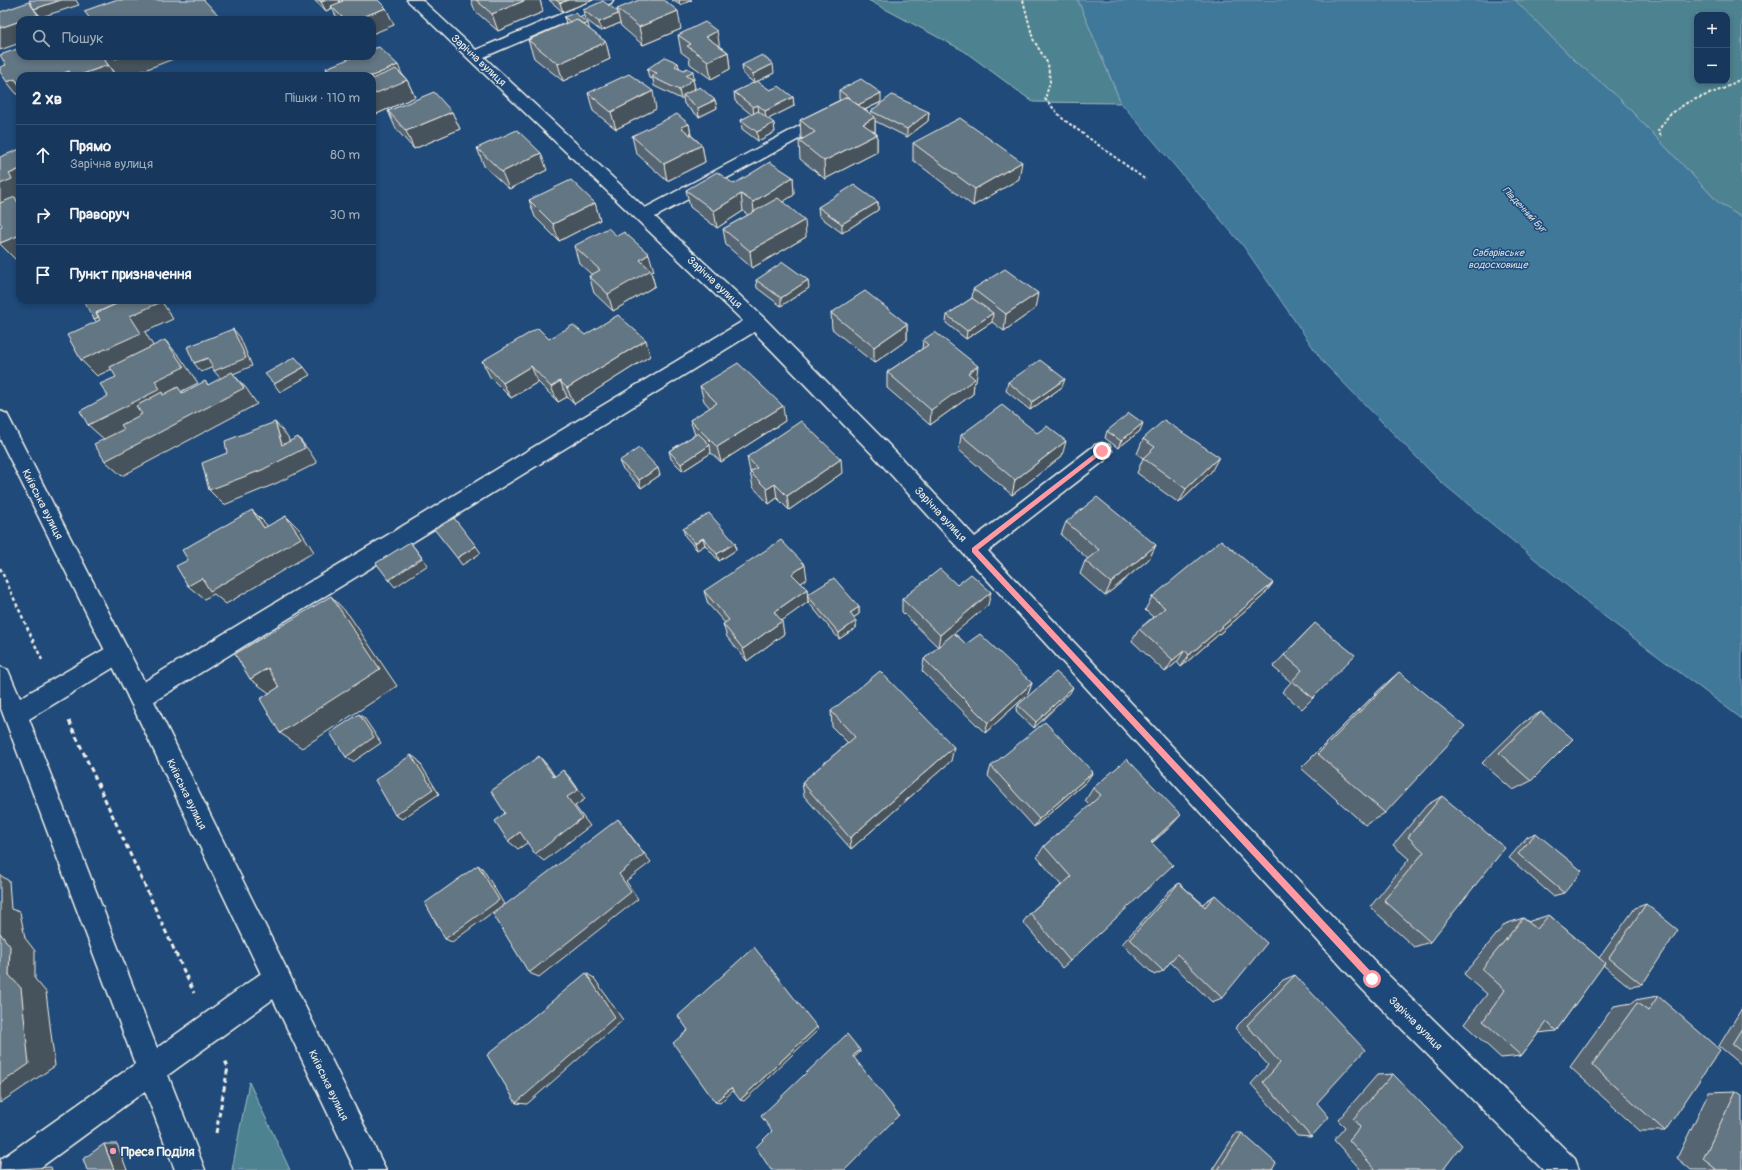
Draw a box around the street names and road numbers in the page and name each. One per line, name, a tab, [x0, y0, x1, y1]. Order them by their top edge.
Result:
street label: Зарічна вулиця	[449, 32, 509, 89]
street label: Зарічна вулиця	[685, 254, 745, 311]
street label: Київська вулиця	[19, 467, 66, 542]
street label: Зарічна вулиця	[912, 484, 969, 544]
street label: Київська вулиця	[164, 757, 209, 832]
street label: Зарічна вулиця	[1386, 994, 1445, 1053]
street label: Київська вулиця	[306, 1048, 351, 1123]

